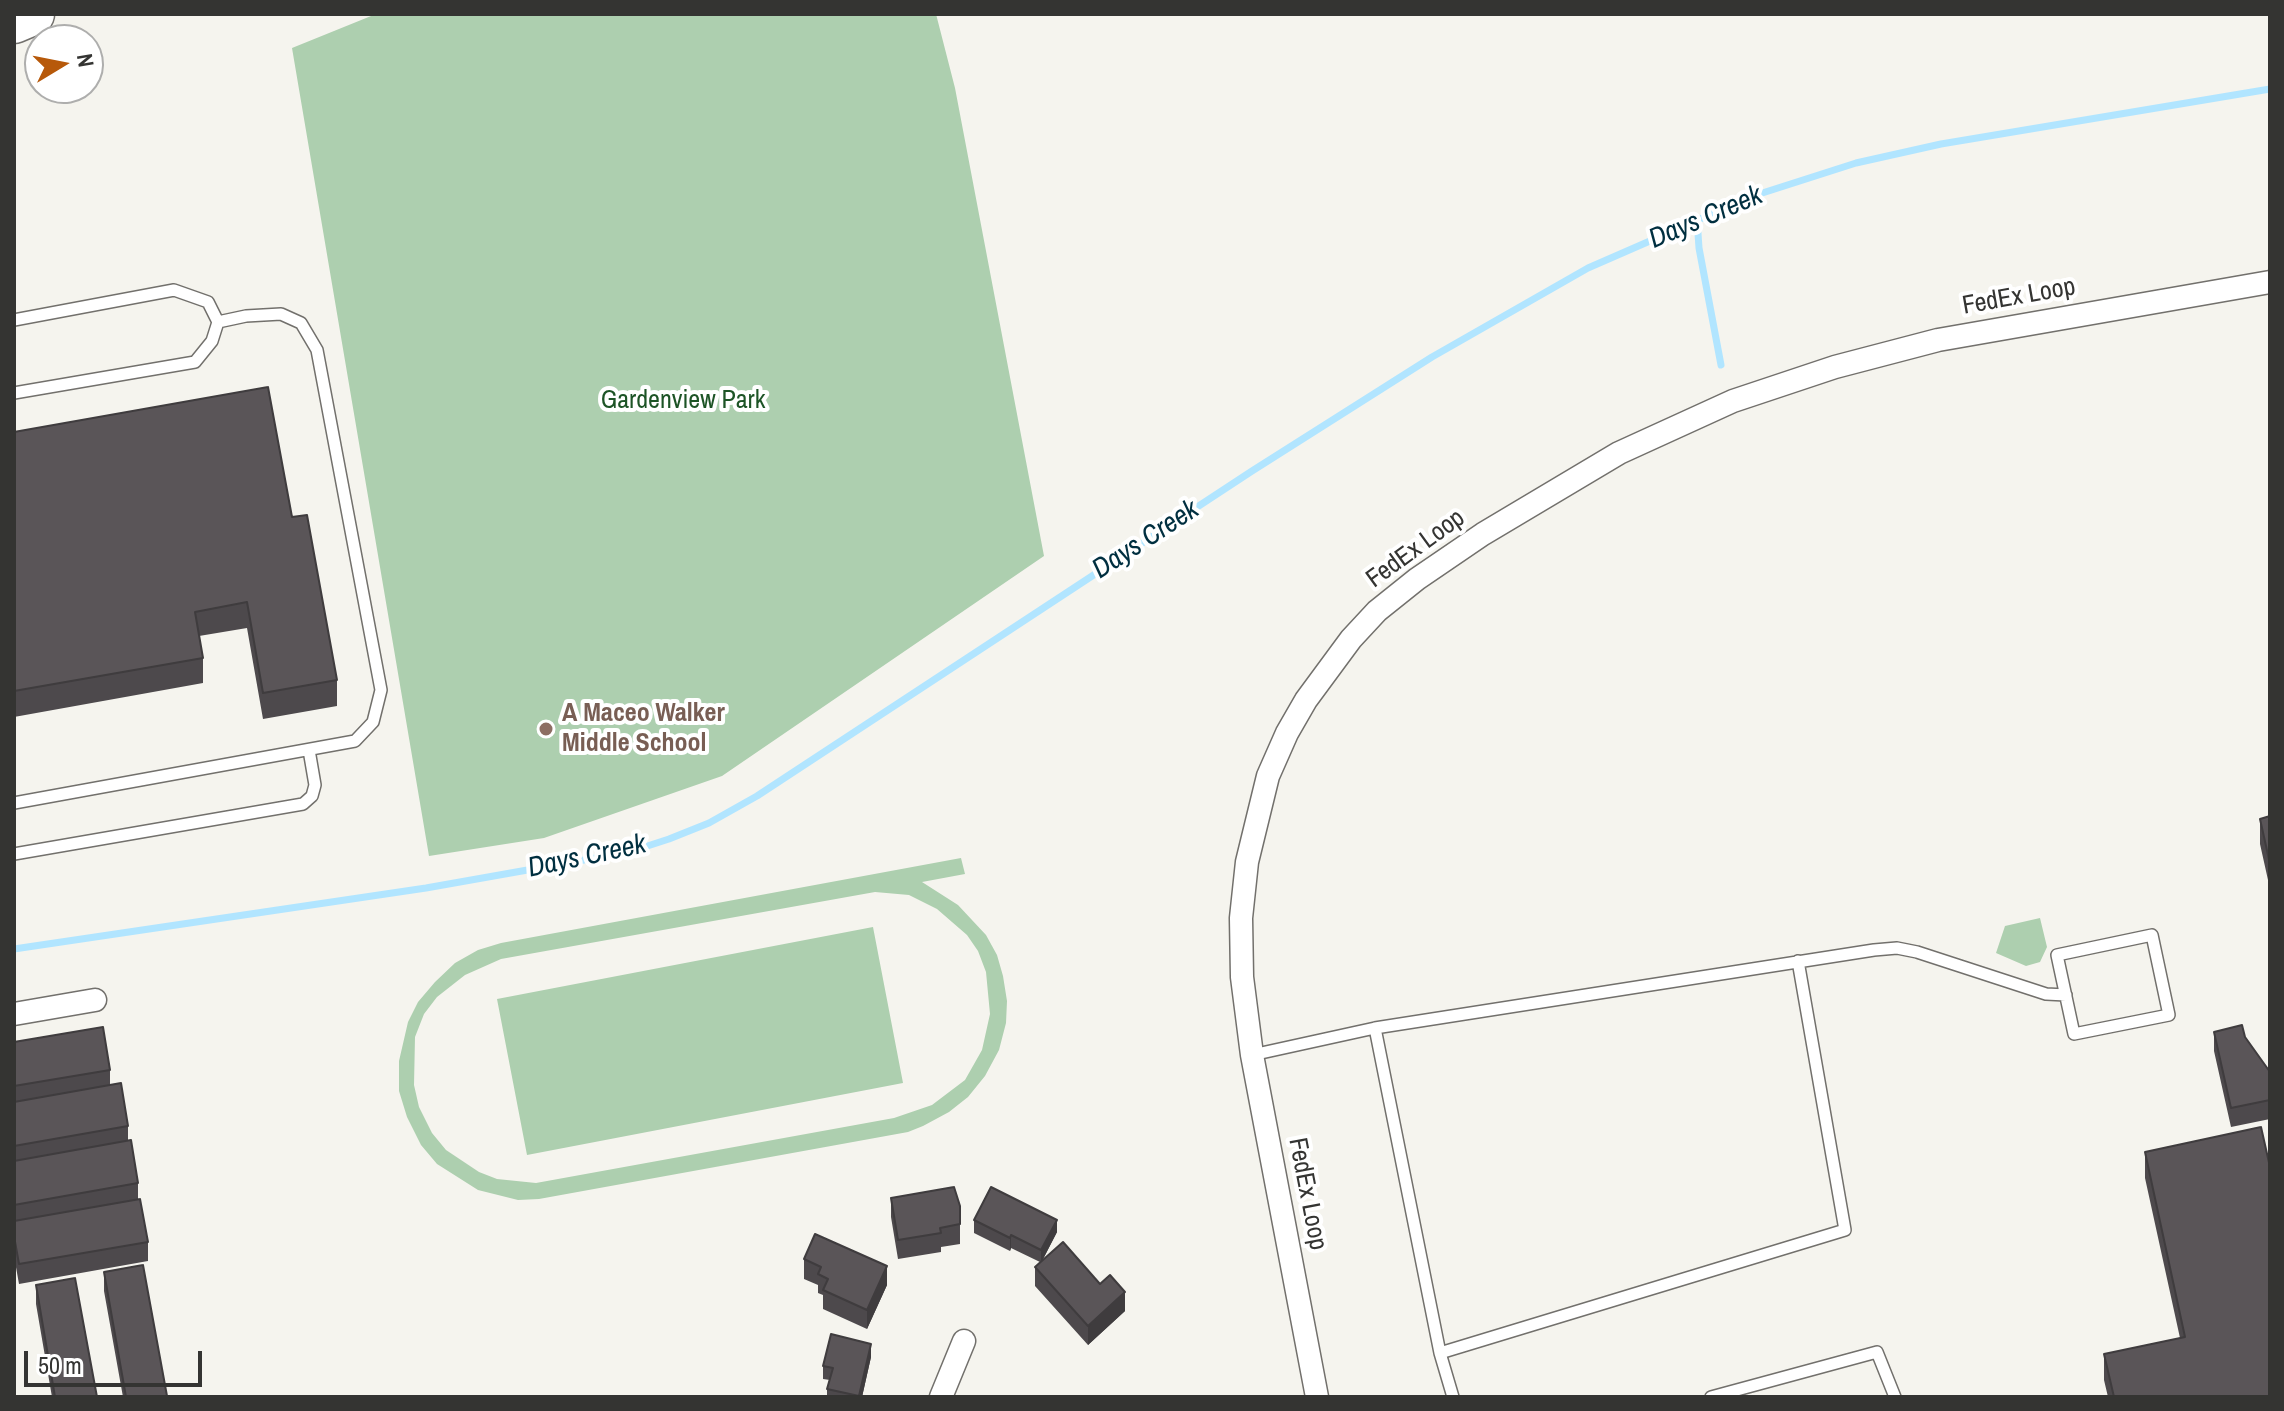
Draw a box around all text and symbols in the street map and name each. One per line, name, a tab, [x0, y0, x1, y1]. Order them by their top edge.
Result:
north arrow	[24, 24, 104, 104]
text: N	[70, 51, 102, 69]
water label: Days Creek	[1644, 179, 1768, 257]
street label: FedEx Loop	[1960, 272, 2078, 322]
park label: Gardenview Park	[601, 385, 765, 417]
water label: Days Creek	[1087, 493, 1205, 587]
street label: FedEx Loop	[1361, 503, 1471, 595]
place label: A Maceo Walker Middle School	[562, 698, 725, 760]
marker: A Maceo Walker Middle School	[537, 720, 555, 738]
water label: Days Creek	[525, 828, 649, 886]
street label: FedEx Loop	[1281, 1135, 1333, 1253]
scale bar	[28, 1335, 206, 1385]
text: 50 m	[38, 1349, 82, 1381]

